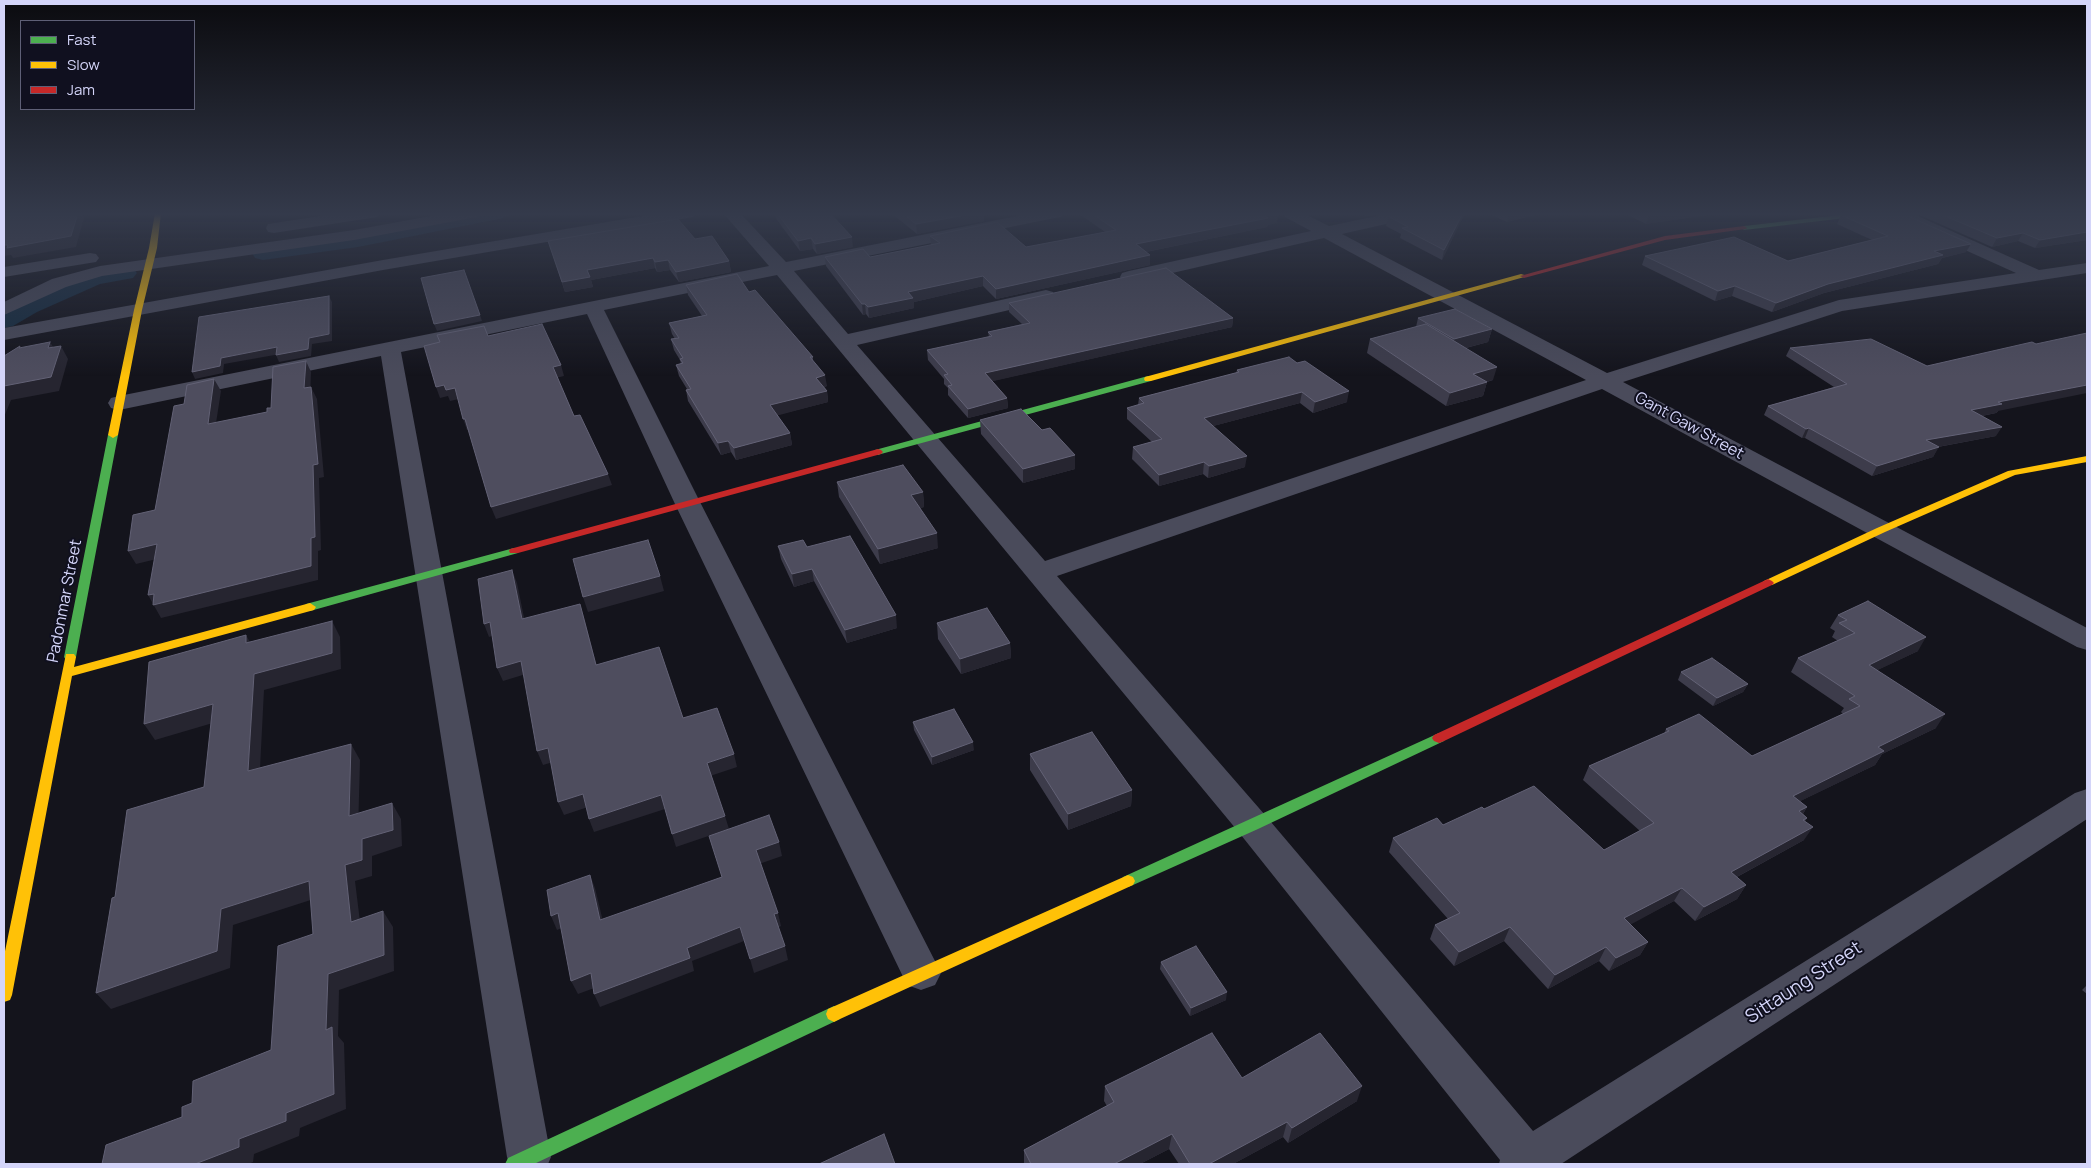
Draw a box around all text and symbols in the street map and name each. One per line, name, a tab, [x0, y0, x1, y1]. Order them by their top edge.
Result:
legend	[20, 20, 195, 110]
text: Fast	[67, 29, 96, 50]
text: Slow	[67, 54, 100, 75]
text: Jam	[67, 79, 95, 100]
street label: Gant Gaw Street	[1631, 388, 1747, 464]
street label: Padonmar Street	[44, 538, 86, 664]
street label: Sittaung Street	[1742, 937, 1866, 1029]

